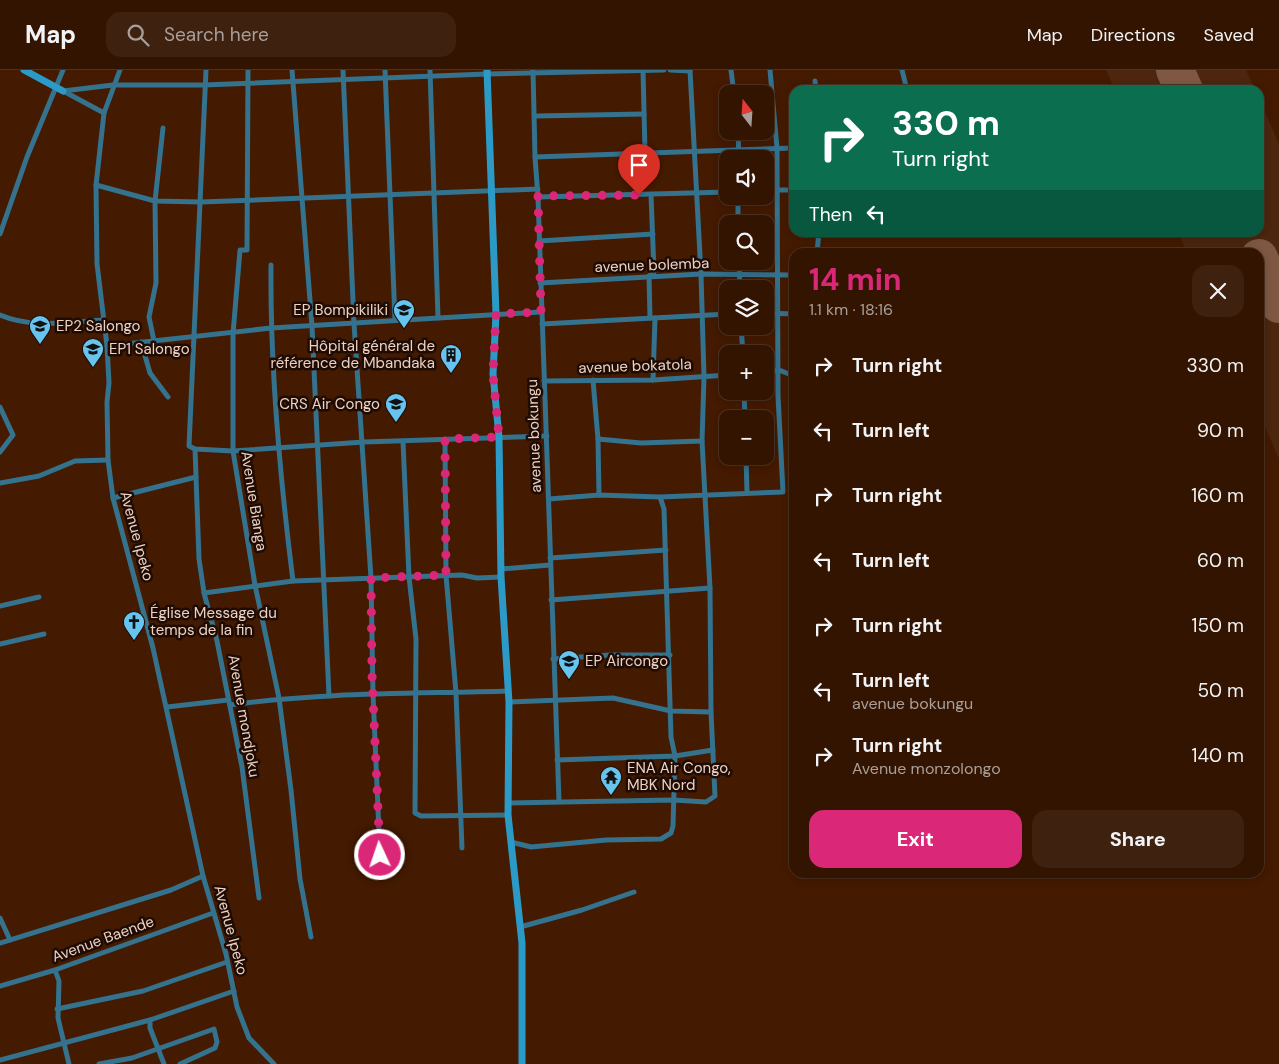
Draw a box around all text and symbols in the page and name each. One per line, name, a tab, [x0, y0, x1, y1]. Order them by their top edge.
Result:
search box	[106, 12, 456, 57]
text: Map	[25, 19, 76, 50]
icon: search	[124, 21, 152, 49]
text: Search here	[164, 22, 269, 47]
text: Map	[1027, 23, 1063, 47]
text: Directions	[1091, 23, 1176, 47]
text: Saved	[1204, 23, 1254, 47]
north arrow	[719, 85, 774, 140]
map controls	[719, 85, 774, 465]
text: 330 m	[892, 100, 1000, 146]
icon: right	[809, 105, 874, 170]
pin	[618, 144, 660, 195]
text: Turn right	[892, 144, 989, 173]
button: sound	[719, 150, 774, 205]
icon: arrive	[625, 151, 653, 179]
icon: left	[862, 200, 890, 228]
text: Then	[809, 202, 852, 227]
button: search	[719, 215, 774, 270]
street label: avenue bolemba	[594, 253, 710, 277]
text: 14 min	[809, 260, 901, 299]
button: close	[1192, 265, 1244, 317]
button: layers	[719, 280, 774, 335]
school or university icon: EP Bompikiliki	[392, 298, 416, 329]
text: 1.1 km · 18:16	[809, 299, 893, 320]
place label: EP Bompikiliki	[293, 300, 388, 320]
school or university icon: EP2 Salongo	[28, 314, 52, 345]
place label: EP2 Salongo	[56, 316, 141, 336]
place label: Hôpital général de référence de Mbandaka	[270, 336, 435, 373]
school or university icon: EP1 Salongo	[81, 337, 105, 368]
place label: EP1 Salongo	[109, 339, 190, 359]
building icon: Hôpital général de référence de Mbandaka	[439, 343, 463, 374]
button: +	[719, 345, 774, 400]
icon: right	[809, 352, 837, 380]
text: Turn right	[852, 353, 942, 378]
text: 330 m	[1187, 353, 1244, 378]
street label: avenue bokatola	[578, 354, 692, 378]
street label: avenue bokungu	[522, 379, 546, 493]
school or university icon: CRS Air Congo	[384, 392, 408, 423]
place label: CRS Air Congo	[279, 394, 380, 414]
button: −	[719, 410, 774, 465]
icon: left	[809, 417, 837, 445]
text: Turn left	[852, 418, 930, 443]
text: 90 m	[1197, 418, 1244, 443]
street label: Avenue Bianga	[236, 450, 272, 552]
icon: right	[809, 482, 837, 510]
text: Turn right	[852, 483, 942, 508]
text: 160 m	[1191, 483, 1244, 508]
street label: Avenue Ipeko	[115, 489, 159, 583]
icon: left	[809, 547, 837, 575]
text: Turn left	[852, 548, 930, 573]
text: 60 m	[1197, 548, 1244, 573]
place label: Église Message du temps de la fin	[150, 603, 277, 640]
church icon: Église Message du temps de la fin	[122, 610, 146, 641]
icon: right	[809, 612, 837, 640]
text: Turn right	[852, 613, 942, 638]
text: 150 m	[1192, 613, 1244, 638]
school or university icon: EP Aircongo	[557, 649, 581, 680]
place label: EP Aircongo	[585, 651, 668, 671]
street label: Avenue mondjoku	[223, 653, 265, 779]
text: Turn left	[852, 668, 930, 693]
icon: left	[809, 677, 837, 705]
text: 50 m	[1197, 678, 1244, 703]
text: avenue bokungu	[852, 693, 973, 714]
text: Turn right	[852, 733, 942, 758]
icon: right	[809, 742, 837, 770]
text: 140 m	[1192, 743, 1244, 768]
place label: ENA Air Congo, MBK Nord	[627, 758, 731, 795]
text: Avenue monzolongo	[852, 758, 1001, 779]
temple icon: ENA Air Congo, MBK Nord	[599, 765, 623, 796]
button: Exit	[809, 810, 1022, 868]
button: Share	[1032, 810, 1244, 868]
position arrow	[353, 828, 405, 880]
street label: Avenue Ipeko	[209, 883, 253, 977]
street label: Avenue Baende	[49, 911, 157, 967]

